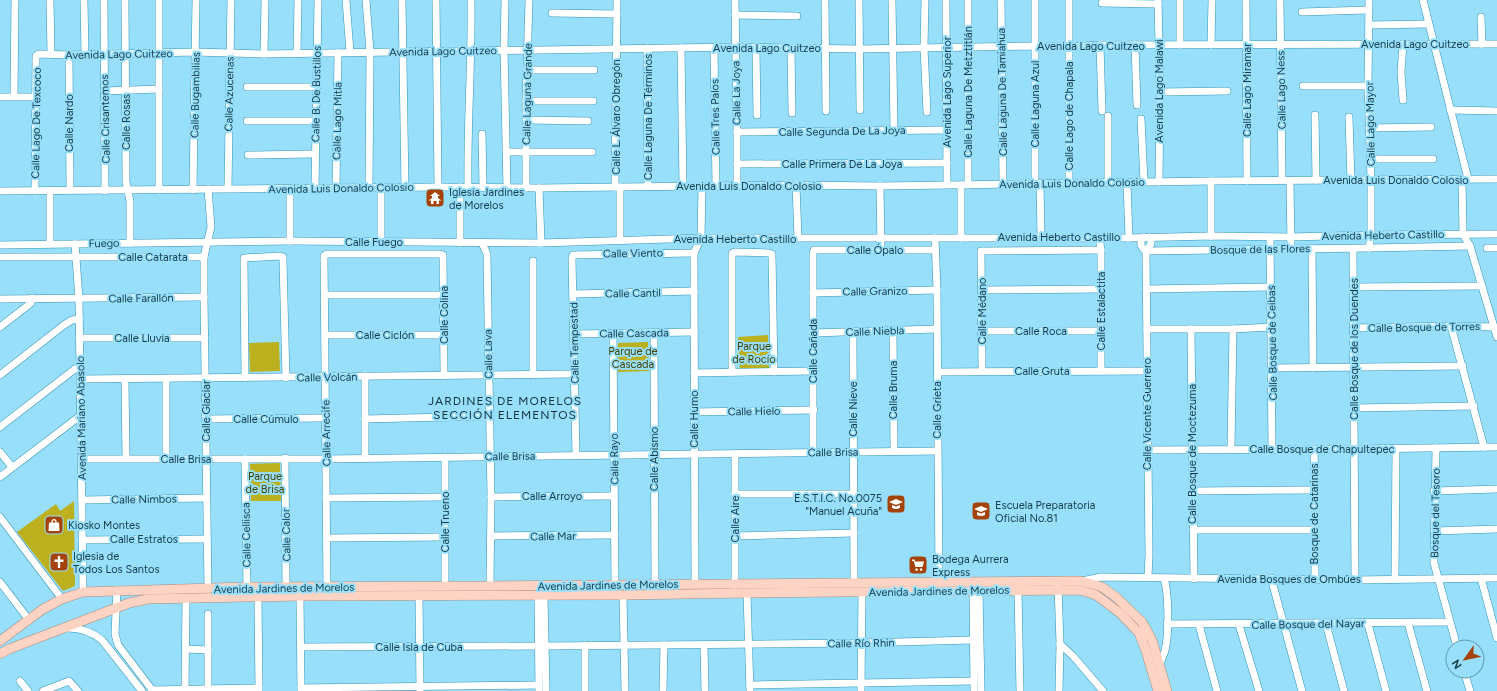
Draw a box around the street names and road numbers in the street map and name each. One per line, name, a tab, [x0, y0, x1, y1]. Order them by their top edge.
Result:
street label: Calle Laguna De Metztitlán	[962, 26, 975, 158]
street label: Calle Laguna De Tamiahua	[995, 28, 1010, 156]
street label: Avenida Lago Superior	[941, 36, 954, 148]
street label: Avenida Lago Cuitzeo	[1361, 38, 1469, 51]
street label: Avenida Lago Malawi	[1153, 39, 1166, 143]
street label: Avenida Lago Cuitzeo	[1037, 40, 1145, 53]
street label: Avenida Lago Cuitzeo	[713, 42, 821, 55]
street label: Calle Laguna Grande	[520, 43, 535, 145]
street label: Calle Lago Miramar	[1241, 43, 1254, 137]
street label: Avenida Lago Cuitzeo	[389, 44, 497, 59]
street label: Calle B. De Bustillos	[309, 46, 324, 142]
street label: Avenida Lago Cuitzeo	[65, 47, 173, 62]
street label: Calle Lago Ness	[1274, 51, 1289, 129]
street label: Calle Bugambilias	[188, 52, 203, 138]
street label: Calle Laguna De Términos	[642, 54, 655, 180]
street label: Calle Azucenas	[222, 56, 237, 132]
street label: Calle L. Álvaro Obregón	[610, 59, 623, 175]
street label: Calle La Joya	[729, 61, 744, 125]
street label: Calle Laguna Azul	[1029, 61, 1042, 147]
street label: Calle Lago de Chapala	[1063, 62, 1076, 170]
street label: Calle Lago De Texcoco	[29, 67, 44, 179]
street label: Calle Crisantemos	[98, 74, 113, 164]
street label: Calle Tres Palos	[708, 79, 723, 155]
street label: Calle Lago Mayor	[1363, 81, 1378, 166]
street label: Calle Lago Mitla	[330, 82, 345, 160]
street label: Calle Nardo	[63, 94, 76, 152]
street label: Calle Rosas	[120, 94, 133, 150]
street label: Calle Segunda De La Joya	[778, 124, 906, 139]
street label: Calle Primera De La Joya	[782, 158, 902, 171]
street label: Avenida Luis Donaldo Colosio	[1323, 174, 1469, 187]
street label: Avenida Luis Donaldo Colosio	[999, 176, 1145, 191]
street label: Avenida Luis Donaldo Colosio	[676, 180, 822, 193]
street label: Avenida Luis Donaldo Colosio	[268, 181, 414, 196]
street label: Avenida Heberto Castillo	[1322, 228, 1444, 243]
street label: Avenida Heberto Castillo	[998, 231, 1120, 244]
street label: Avenida Heberto Castillo	[674, 233, 796, 246]
street label: Calle Fuego	[345, 236, 403, 249]
street label: Fuego	[88, 237, 120, 250]
street label: Bosque de las Flores	[1210, 242, 1310, 257]
street label: Calle Ópalo	[847, 243, 903, 257]
street label: Calle Viento	[603, 246, 663, 261]
street label: Calle Catarata	[118, 251, 188, 264]
street label: Calle Estalactita	[1095, 272, 1108, 350]
street label: Calle Médano	[976, 277, 989, 345]
street label: Calle Bosque de los Duendes	[1348, 278, 1361, 420]
street label: Calle Granizo	[842, 284, 908, 299]
street label: Calle Bosque de Ceibas	[1265, 285, 1280, 401]
street label: Calle Colina	[438, 286, 451, 344]
street label: Calle Cantil	[605, 287, 661, 300]
street label: Calle Farallón	[108, 291, 174, 306]
street label: Calle Tempestad	[567, 302, 582, 384]
street label: Calle Cañada	[807, 319, 820, 383]
street label: Calle Bosque de Torres	[1368, 320, 1480, 335]
street label: Calle Niebla	[845, 324, 905, 339]
street label: Calle Roca	[1015, 325, 1067, 338]
street label: Calle Cascada	[599, 326, 669, 341]
street label: Calle Ciclón	[356, 329, 414, 342]
street label: Calle Lava	[482, 329, 495, 379]
street label: Calle Lluvia	[114, 332, 170, 345]
street label: Avenida Mariano Abasolo	[74, 356, 89, 480]
street label: Calle Vicente Guerrero	[1141, 358, 1154, 470]
street label: Calle Bruma	[887, 361, 900, 419]
street label: Calle Gruta	[1014, 365, 1070, 378]
street label: Calle Volcán	[297, 370, 358, 385]
street label: Calle Glaciar	[200, 380, 213, 442]
street label: Calle Nieve	[847, 381, 860, 437]
street label: Calle Grieta	[931, 381, 944, 439]
street label: Calle Bosque de Moctezuma	[1186, 384, 1199, 524]
street label: Calle Humo	[688, 390, 701, 448]
street label: Calle Arrecife	[319, 400, 334, 466]
street label: Calle Hielo	[728, 405, 780, 418]
street label: Calle Cúmulo	[233, 413, 299, 426]
street label: Calle Abismo	[648, 427, 661, 491]
street label: Calle Rayo	[608, 433, 621, 485]
street label: Calle Bosque de Chapultepec	[1249, 443, 1395, 456]
street label: Calle Brisa	[807, 446, 859, 459]
street label: Calle Brisa	[484, 450, 536, 463]
street label: Calle Brisa	[161, 453, 211, 466]
street label: Bosque de Catarinas	[1308, 463, 1321, 565]
street label: Bosque del Tesoro	[1428, 468, 1443, 558]
street label: Calle Arroyo	[522, 490, 582, 503]
street label: Calle Trueno	[439, 491, 452, 553]
street label: Calle Nimbos	[111, 492, 177, 507]
street label: Calle Aire	[729, 496, 742, 542]
street label: Calle Cellisca	[239, 502, 254, 568]
street label: Calle Calor	[280, 508, 293, 562]
street label: Calle Mar	[530, 530, 576, 543]
street label: Calle Estratos	[110, 533, 178, 546]
street label: Avenida Bosques de Ombúes	[1217, 573, 1361, 586]
street label: Avenida Jardines de Morelos	[537, 578, 679, 593]
street label: Avenida Jardines de Morelos	[213, 581, 355, 596]
street label: Avenida Jardines de Morelos	[868, 584, 1010, 599]
street label: Calle Bosque del Nayar	[1251, 617, 1365, 632]
street label: Calle Río Rhin	[827, 636, 895, 651]
street label: Calle Isla de Cuba	[375, 641, 463, 654]

